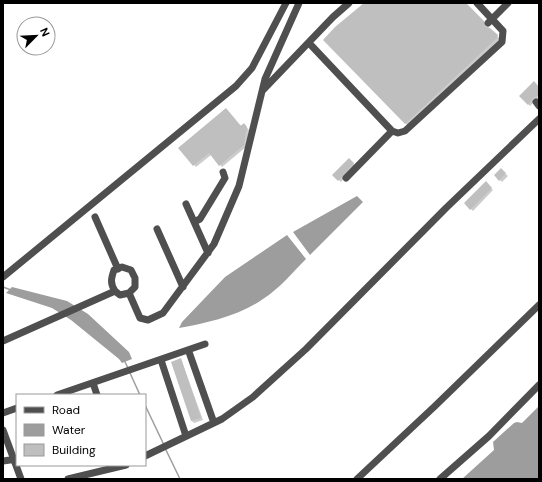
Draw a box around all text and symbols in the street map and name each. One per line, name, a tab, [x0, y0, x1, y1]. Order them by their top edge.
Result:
north arrow	[16, 16, 56, 56]
text: N	[37, 25, 53, 38]
legend	[16, 394, 146, 466]
text: Road	[52, 402, 80, 418]
text: Water	[52, 422, 86, 438]
text: Building	[52, 442, 96, 458]

